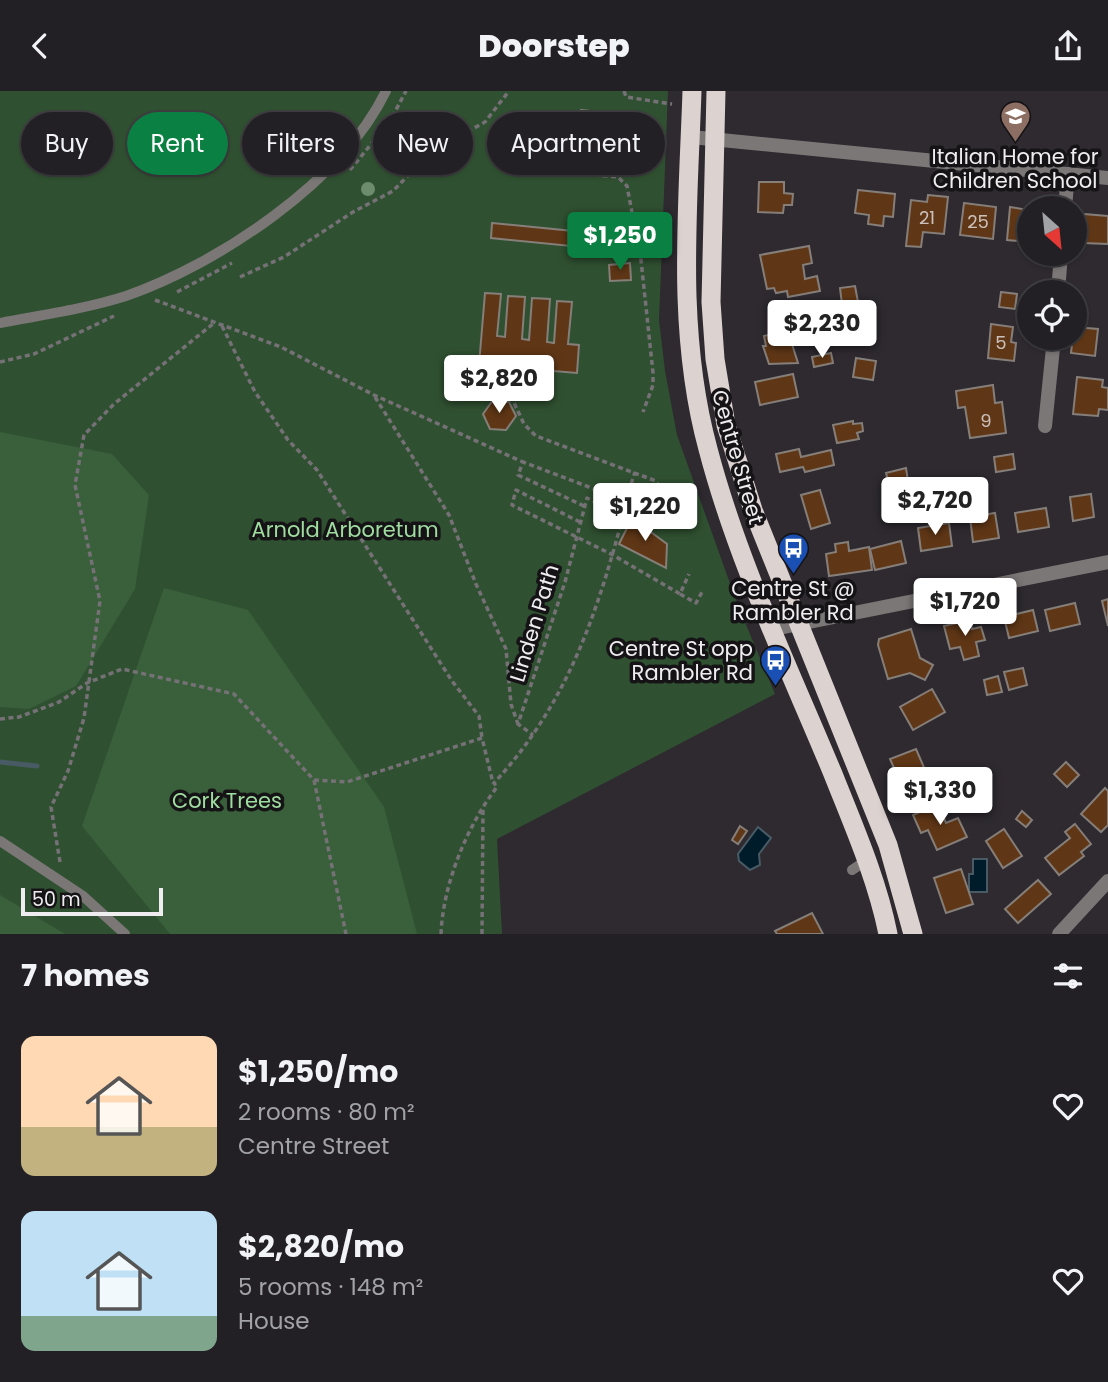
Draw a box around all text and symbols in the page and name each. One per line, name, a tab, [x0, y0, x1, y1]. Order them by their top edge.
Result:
text: Doorstep	[478, 23, 630, 68]
icon: back	[21, 27, 59, 65]
icon: share	[1049, 27, 1087, 65]
school or university icon: Italian Home for Children School	[998, 99, 1032, 143]
chip: Buy	[21, 112, 113, 175]
chip: Rent	[127, 112, 228, 175]
chip: Filters	[242, 112, 359, 175]
chip: New	[373, 112, 473, 175]
chip: Apartment	[487, 112, 665, 175]
place label: Italian Home for Children School	[932, 142, 1099, 195]
north arrow	[1017, 196, 1087, 266]
map controls	[1017, 196, 1087, 350]
house number: 21	[919, 205, 935, 230]
house number: 25	[967, 209, 989, 234]
pin: $1,250	[563, 213, 677, 272]
text: $1,250	[583, 219, 657, 251]
button: locate	[1017, 280, 1087, 350]
pin: $2,230	[765, 301, 879, 360]
text: $2,230	[784, 307, 860, 339]
house number: 5	[995, 330, 1007, 355]
pin: $2,820	[442, 355, 556, 415]
text: $2,820	[460, 362, 538, 394]
street label: Centre Street	[705, 387, 771, 527]
house number: 9	[980, 408, 992, 433]
pin: $2,720	[878, 477, 992, 537]
pin: $1,220	[588, 483, 702, 543]
text: $2,720	[897, 484, 973, 516]
text: $1,220	[609, 490, 681, 522]
park label: Arnold Arboretum	[251, 515, 439, 544]
bus stop icon: Centre St @ Rambler Rd	[776, 531, 810, 575]
street label: Linden Path	[502, 561, 566, 685]
place label: Centre St @ Rambler Rd	[731, 574, 855, 627]
pin: $1,720	[908, 579, 1022, 638]
text: $1,720	[930, 585, 1000, 617]
place label: Centre St opp Rambler Rd	[609, 634, 753, 687]
bus stop icon: Centre St opp Rambler Rd	[759, 643, 793, 687]
pin: $1,330	[883, 767, 997, 827]
text: $1,330	[903, 774, 977, 806]
park label: Cork Trees	[172, 786, 282, 815]
scale bar	[21, 885, 163, 917]
text: 50 m	[32, 886, 81, 913]
text: 7 homes	[21, 954, 150, 997]
icon: filters	[1049, 957, 1087, 995]
text: $1,250/mo	[238, 1050, 398, 1093]
icon: home	[77, 1064, 161, 1148]
icon: heart	[1049, 1087, 1087, 1125]
text: 2 rooms · 80 m²	[238, 1096, 415, 1128]
text: Centre Street	[238, 1130, 389, 1162]
text: $2,820/mo	[238, 1225, 404, 1268]
icon: home	[77, 1239, 161, 1323]
icon: heart	[1049, 1262, 1087, 1300]
text: 5 rooms · 148 m²	[238, 1271, 423, 1303]
text: House	[238, 1305, 310, 1337]

